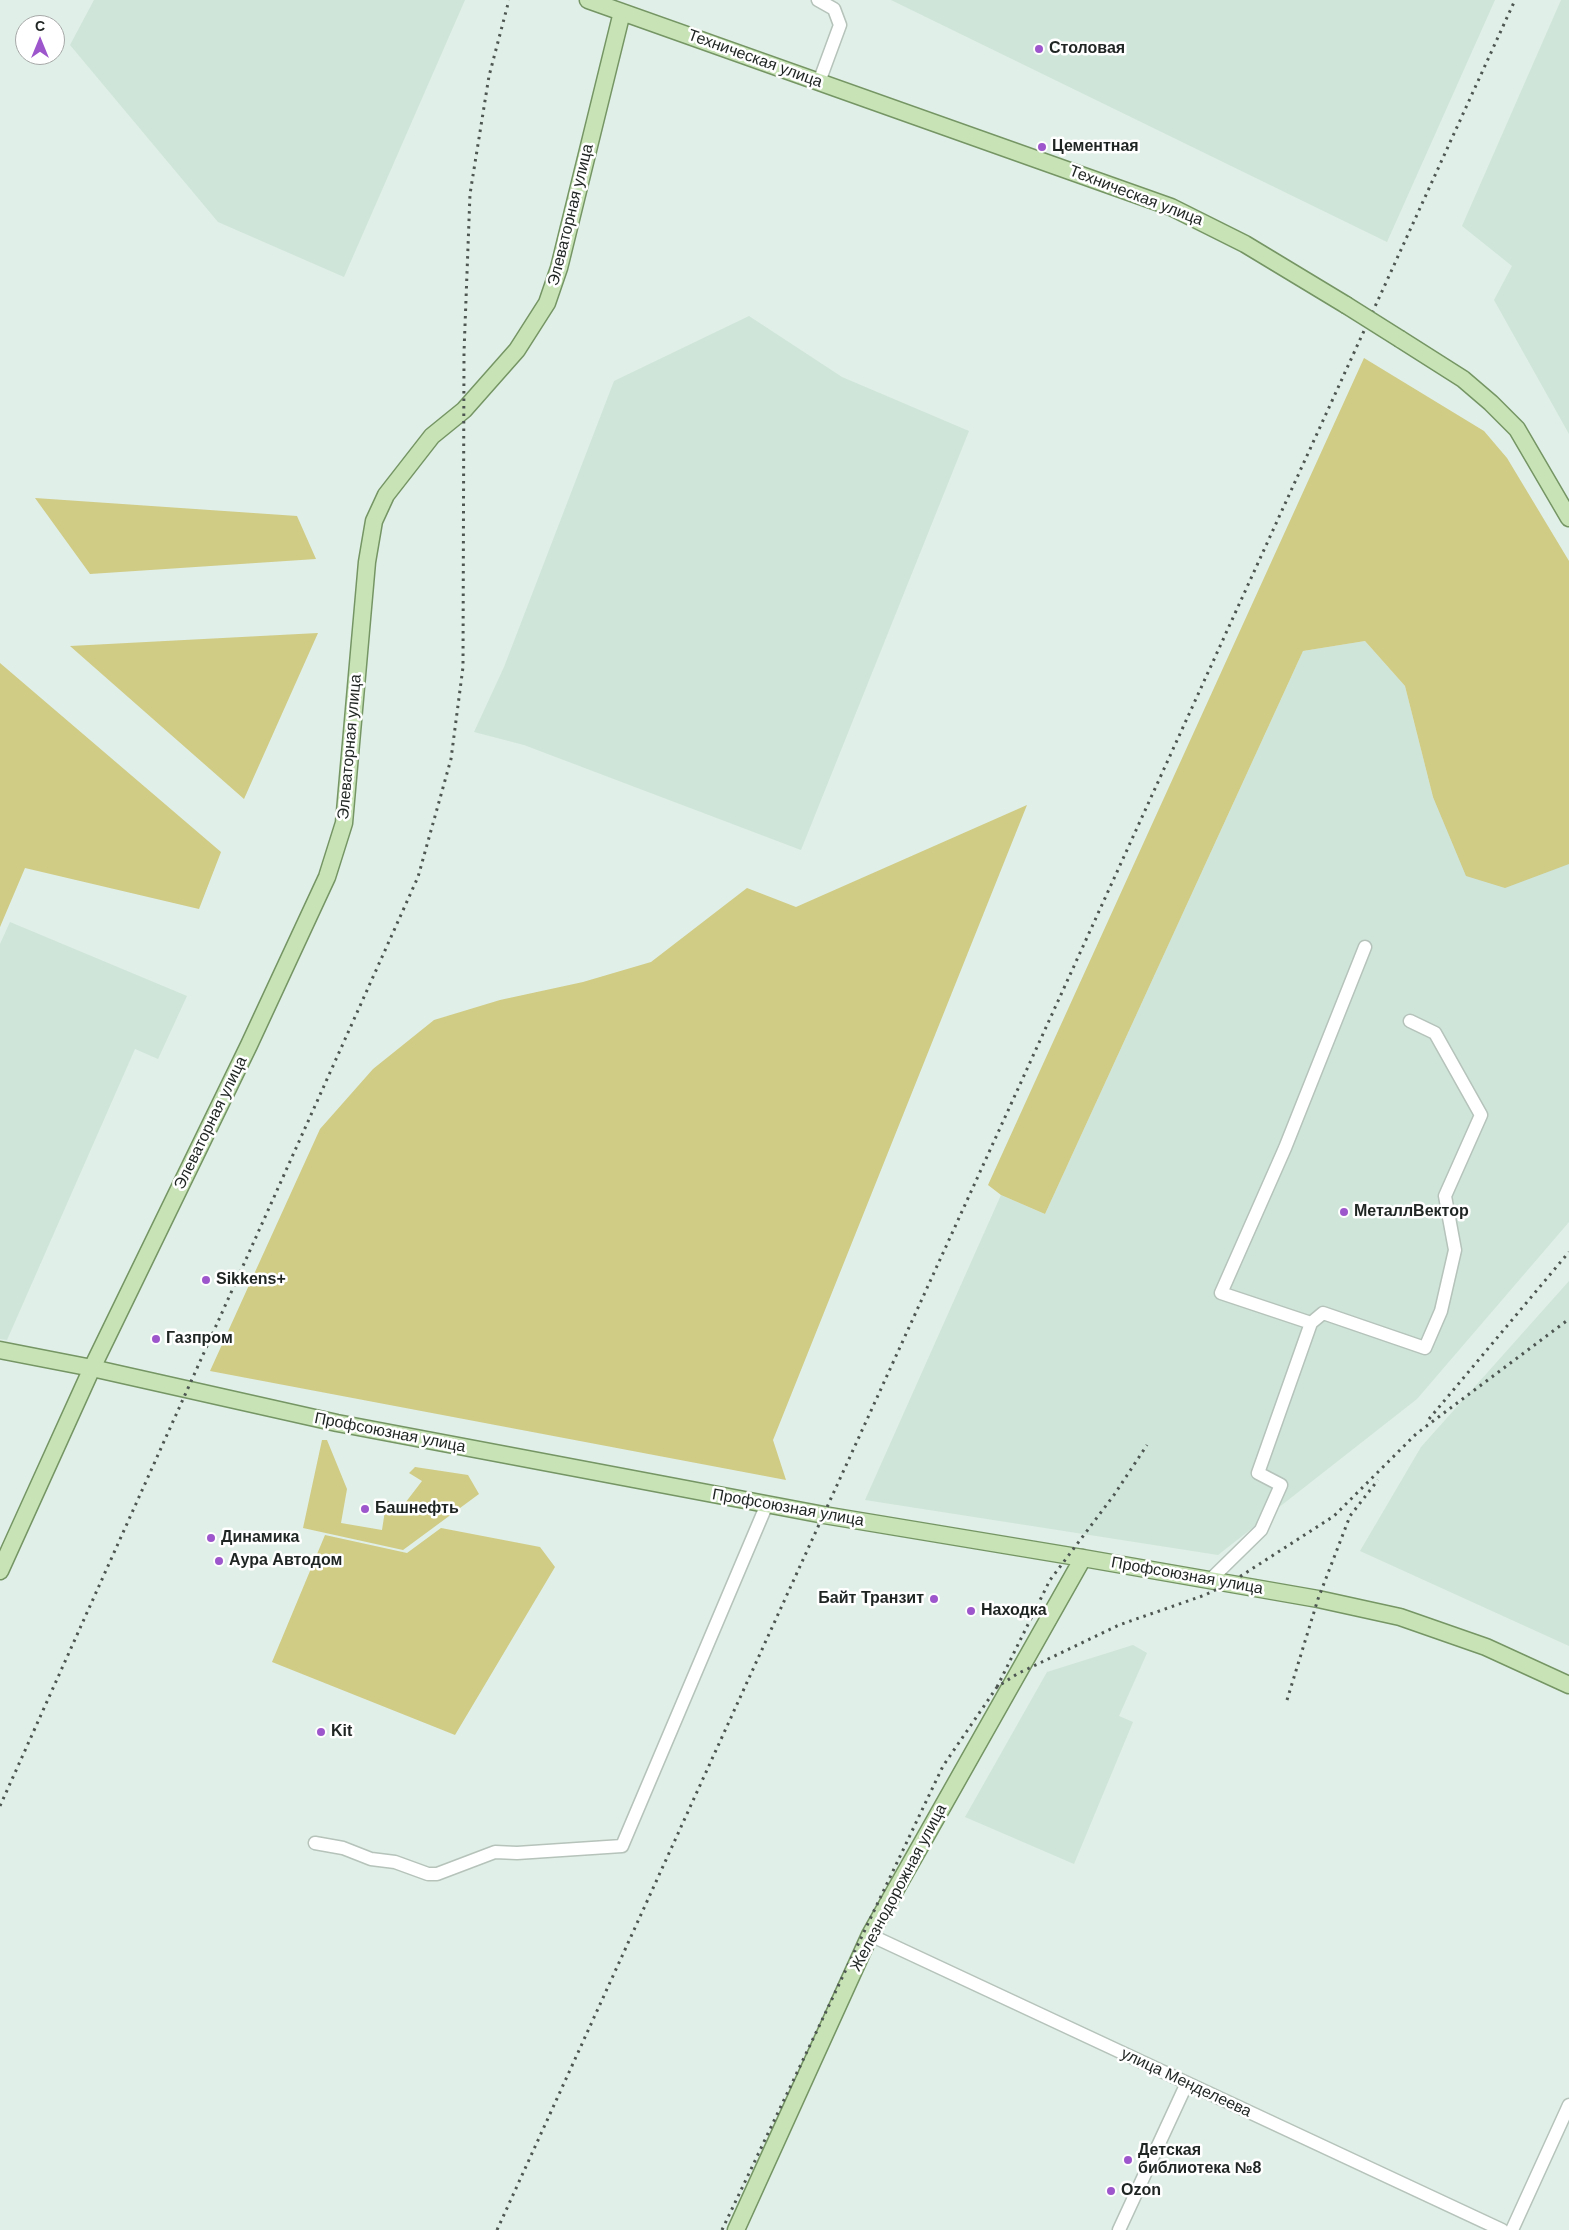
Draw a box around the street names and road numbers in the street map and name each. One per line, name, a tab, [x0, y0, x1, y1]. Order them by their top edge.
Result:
street label: Техническая улица	[685, 26, 825, 92]
street label: Элеваторная улица	[544, 142, 598, 288]
street label: Техническая улица	[1066, 162, 1206, 230]
street label: Элеваторная улица	[334, 674, 366, 820]
street label: Элеваторная улица	[170, 1053, 252, 1193]
street label: Профсоюзная улица	[313, 1409, 467, 1457]
street label: Профсоюзная улица	[711, 1485, 865, 1531]
street label: Профсоюзная улица	[1110, 1553, 1264, 1599]
street label: Железнодорожная улица	[847, 1801, 951, 1975]
street label: улица Менделеева	[1118, 2044, 1254, 2122]

